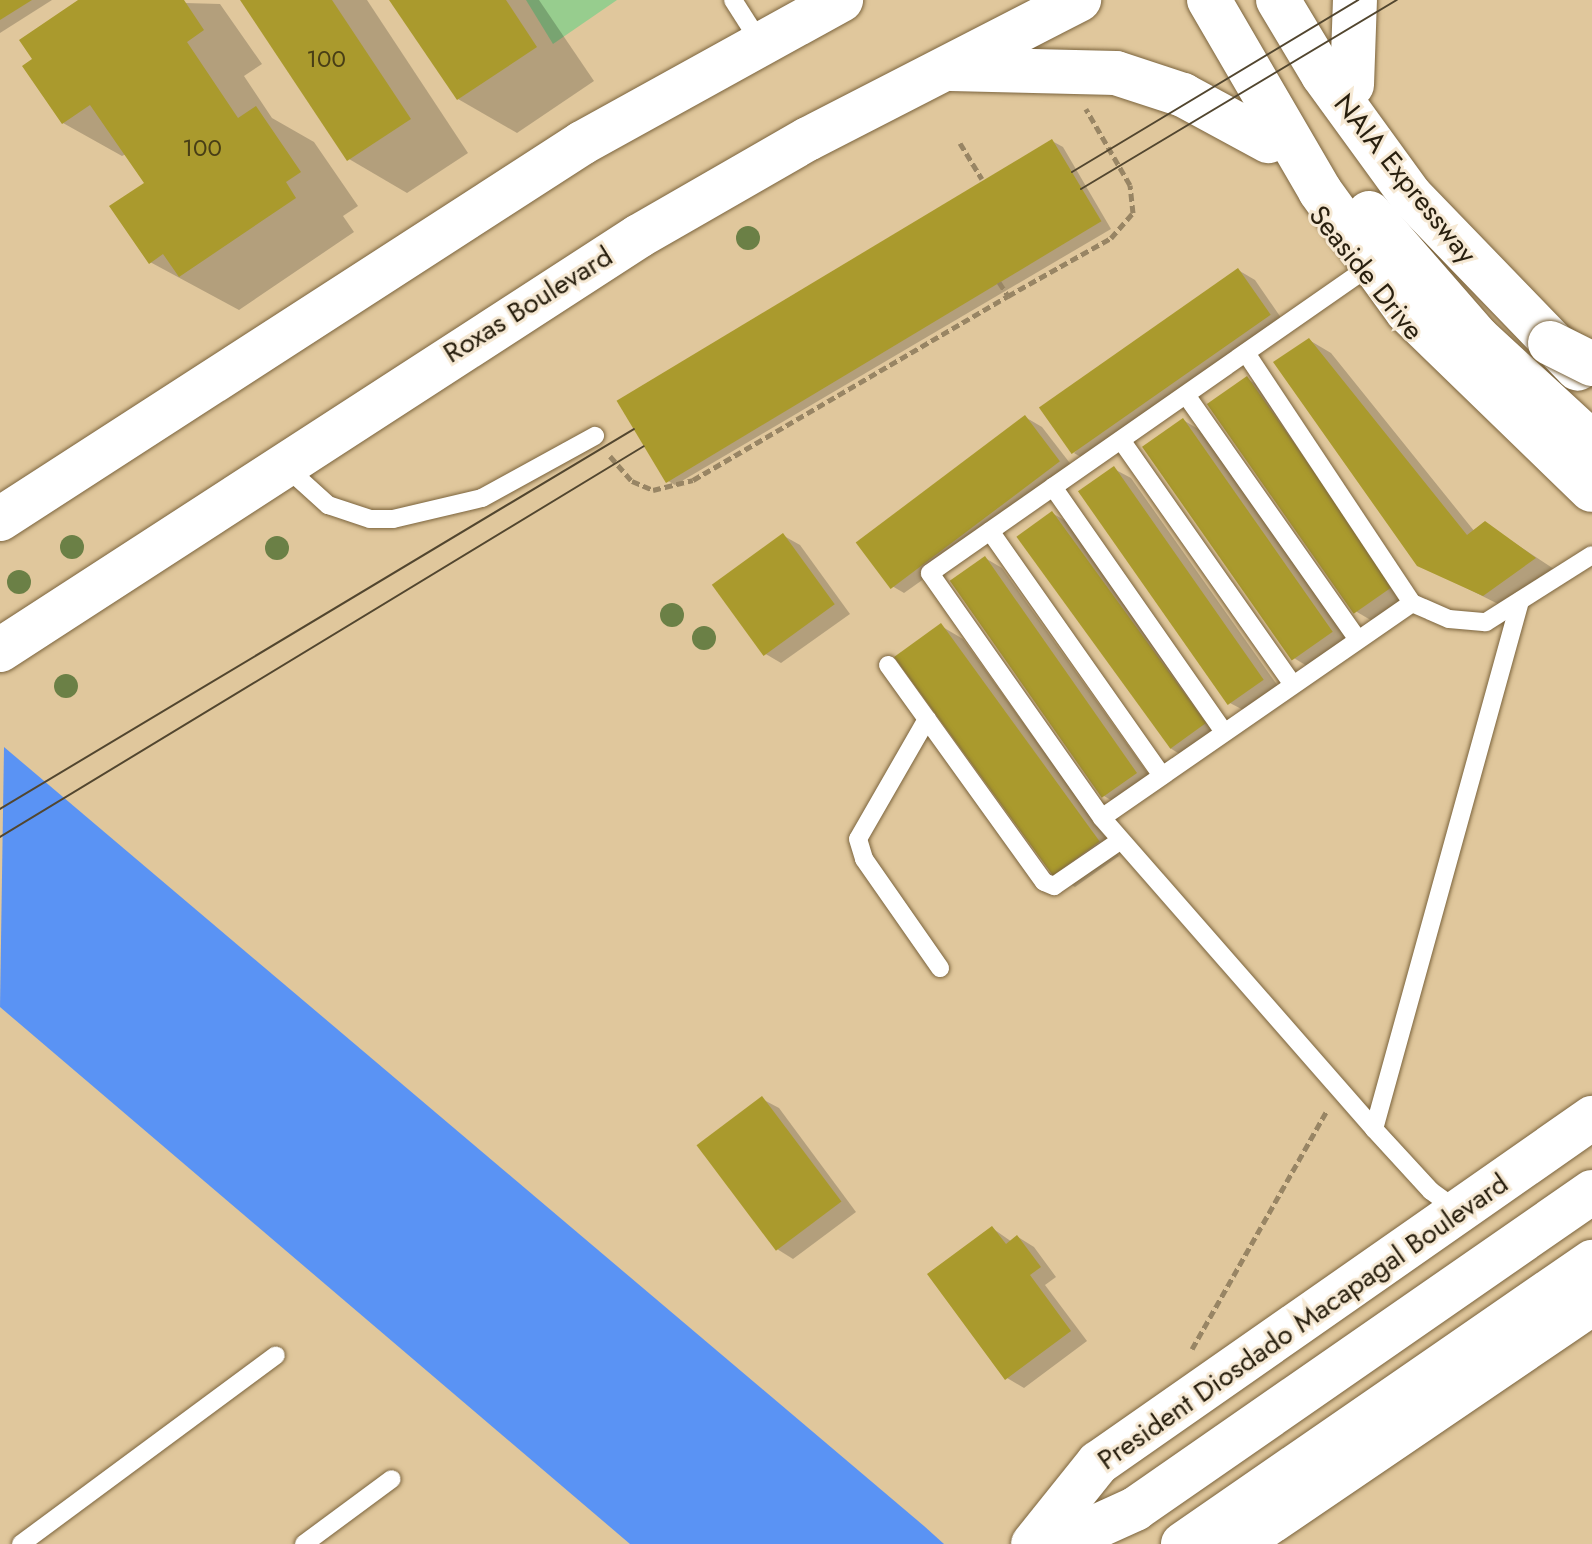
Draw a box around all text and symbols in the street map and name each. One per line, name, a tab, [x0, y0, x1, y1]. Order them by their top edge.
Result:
house number: 100	[306, 45, 346, 73]
street label: NAIA Expressway	[1327, 88, 1483, 270]
house number: 100	[182, 134, 222, 162]
street label: Seaside Drive	[1302, 199, 1430, 347]
street label: Roxas Boulevard	[437, 240, 619, 370]
street label: President Diosdado Macapagal Boulevard	[1091, 1167, 1515, 1477]

